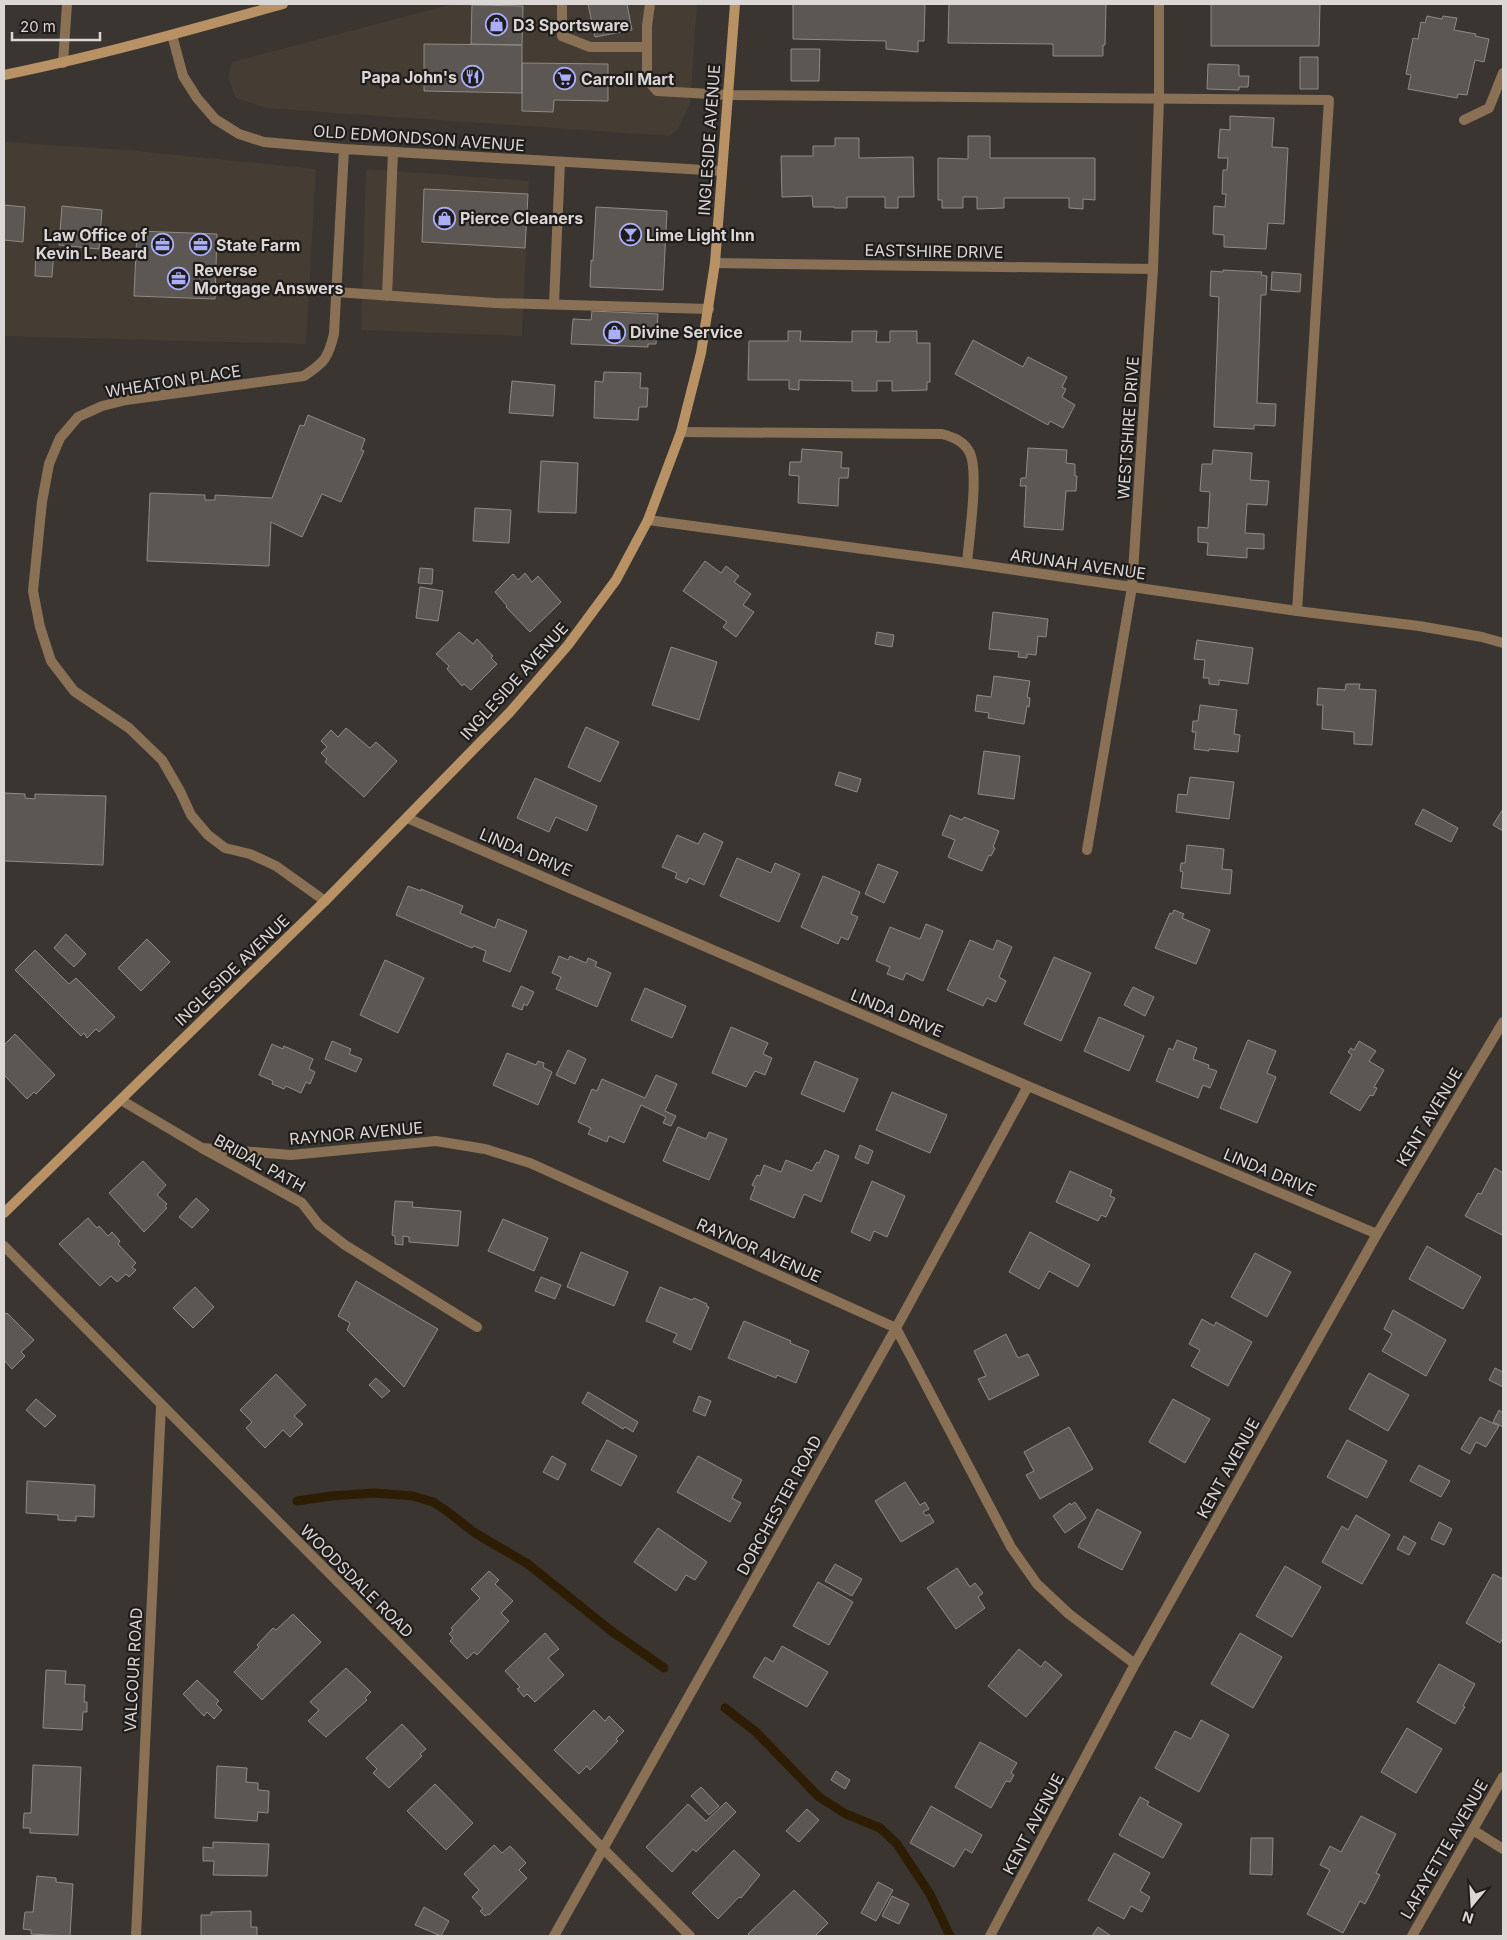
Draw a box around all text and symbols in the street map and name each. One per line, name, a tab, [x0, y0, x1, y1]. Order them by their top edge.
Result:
scale bar	[12, 10, 100, 42]
shop icon: D3 Sportsware	[485, 13, 509, 37]
place label: D3 Sportsware	[513, 15, 629, 35]
text: 20 m	[20, 17, 56, 36]
street label: INGLESIDE AVENUE	[694, 64, 724, 216]
restaurant icon: Papa John's	[461, 65, 485, 89]
place label: Papa John's	[361, 67, 457, 87]
supermarket icon: Carroll Mart	[553, 67, 577, 91]
place label: Carroll Mart	[581, 69, 674, 89]
street label: OLD EDMONDSON AVENUE	[313, 121, 525, 155]
shop icon: Pierce Cleaners	[432, 206, 456, 230]
place label: Pierce Cleaners	[460, 208, 583, 228]
bar icon: Lime Light Inn	[618, 223, 642, 247]
place label: Law Office of Kevin L. Beard	[36, 225, 148, 263]
place label: Lime Light Inn	[646, 225, 755, 245]
office icon: Law Office of Kevin L. Beard	[151, 232, 175, 256]
office icon: State Farm	[188, 233, 212, 257]
place label: State Farm	[216, 235, 300, 255]
street label: EASTSHIRE DRIVE	[864, 240, 1004, 262]
place label: Reverse Mortgage Answers	[194, 260, 343, 298]
office icon: Reverse Mortgage Answers	[166, 267, 190, 291]
shop icon: Divine Service	[602, 320, 626, 344]
place label: Divine Service	[630, 322, 743, 342]
street label: WESTSHIRE DRIVE	[1113, 356, 1143, 500]
street label: WHEATON PLACE	[104, 360, 242, 402]
street label: ARUNAH AVENUE	[1009, 545, 1147, 583]
street label: INGLESIDE AVENUE	[456, 618, 572, 744]
street label: LINDA DRIVE	[477, 824, 575, 880]
street label: INGLESIDE AVENUE	[171, 910, 293, 1030]
street label: LINDA DRIVE	[848, 985, 946, 1041]
street label: KENT AVENUE	[1392, 1064, 1466, 1170]
street label: RAYNOR AVENUE	[288, 1117, 424, 1149]
street label: BRIDAL PATH	[211, 1130, 309, 1196]
street label: LINDA DRIVE	[1221, 1144, 1319, 1200]
street label: RAYNOR AVENUE	[694, 1214, 824, 1286]
street label: KENT AVENUE	[1192, 1414, 1264, 1522]
street label: DORCHESTER ROAD	[732, 1432, 826, 1578]
street label: WOODSDALE ROAD	[296, 1520, 418, 1642]
street label: VALCOUR ROAD	[120, 1607, 146, 1733]
street label: KENT AVENUE	[998, 1770, 1068, 1878]
street label: LAFAYETTE AVENUE	[1396, 1776, 1492, 1922]
north arrow	[1447, 1880, 1497, 1930]

